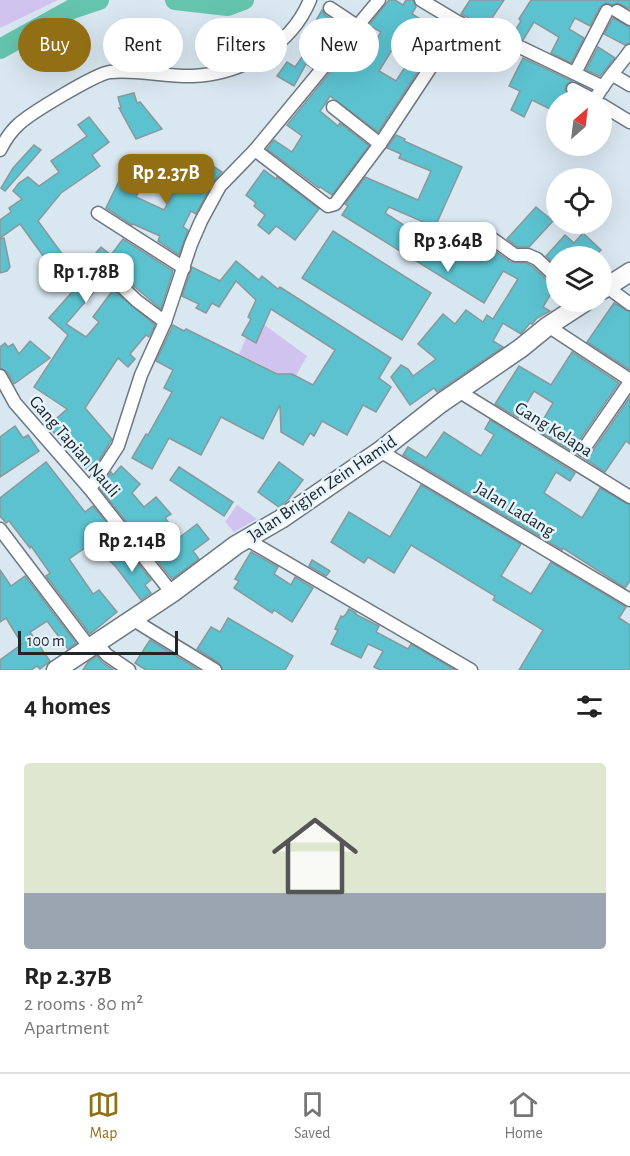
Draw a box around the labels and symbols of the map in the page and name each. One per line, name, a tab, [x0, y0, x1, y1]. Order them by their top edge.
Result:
north arrow	[546, 90, 612, 156]
pin: Rp 2.37B	[104, 154, 228, 205]
pin: Rp 3.64B	[386, 222, 510, 273]
pin: Rp 1.78B	[24, 253, 148, 304]
street label: Gang Tapian Nauli	[26, 392, 123, 501]
street label: Gang Kelapa	[511, 399, 595, 461]
street label: Jalan Brigjen Zein Hamid	[245, 433, 400, 545]
street label: Jalan Ladang	[471, 479, 558, 541]
pin: Rp 2.14B	[70, 522, 194, 573]
scale bar	[18, 628, 178, 656]

